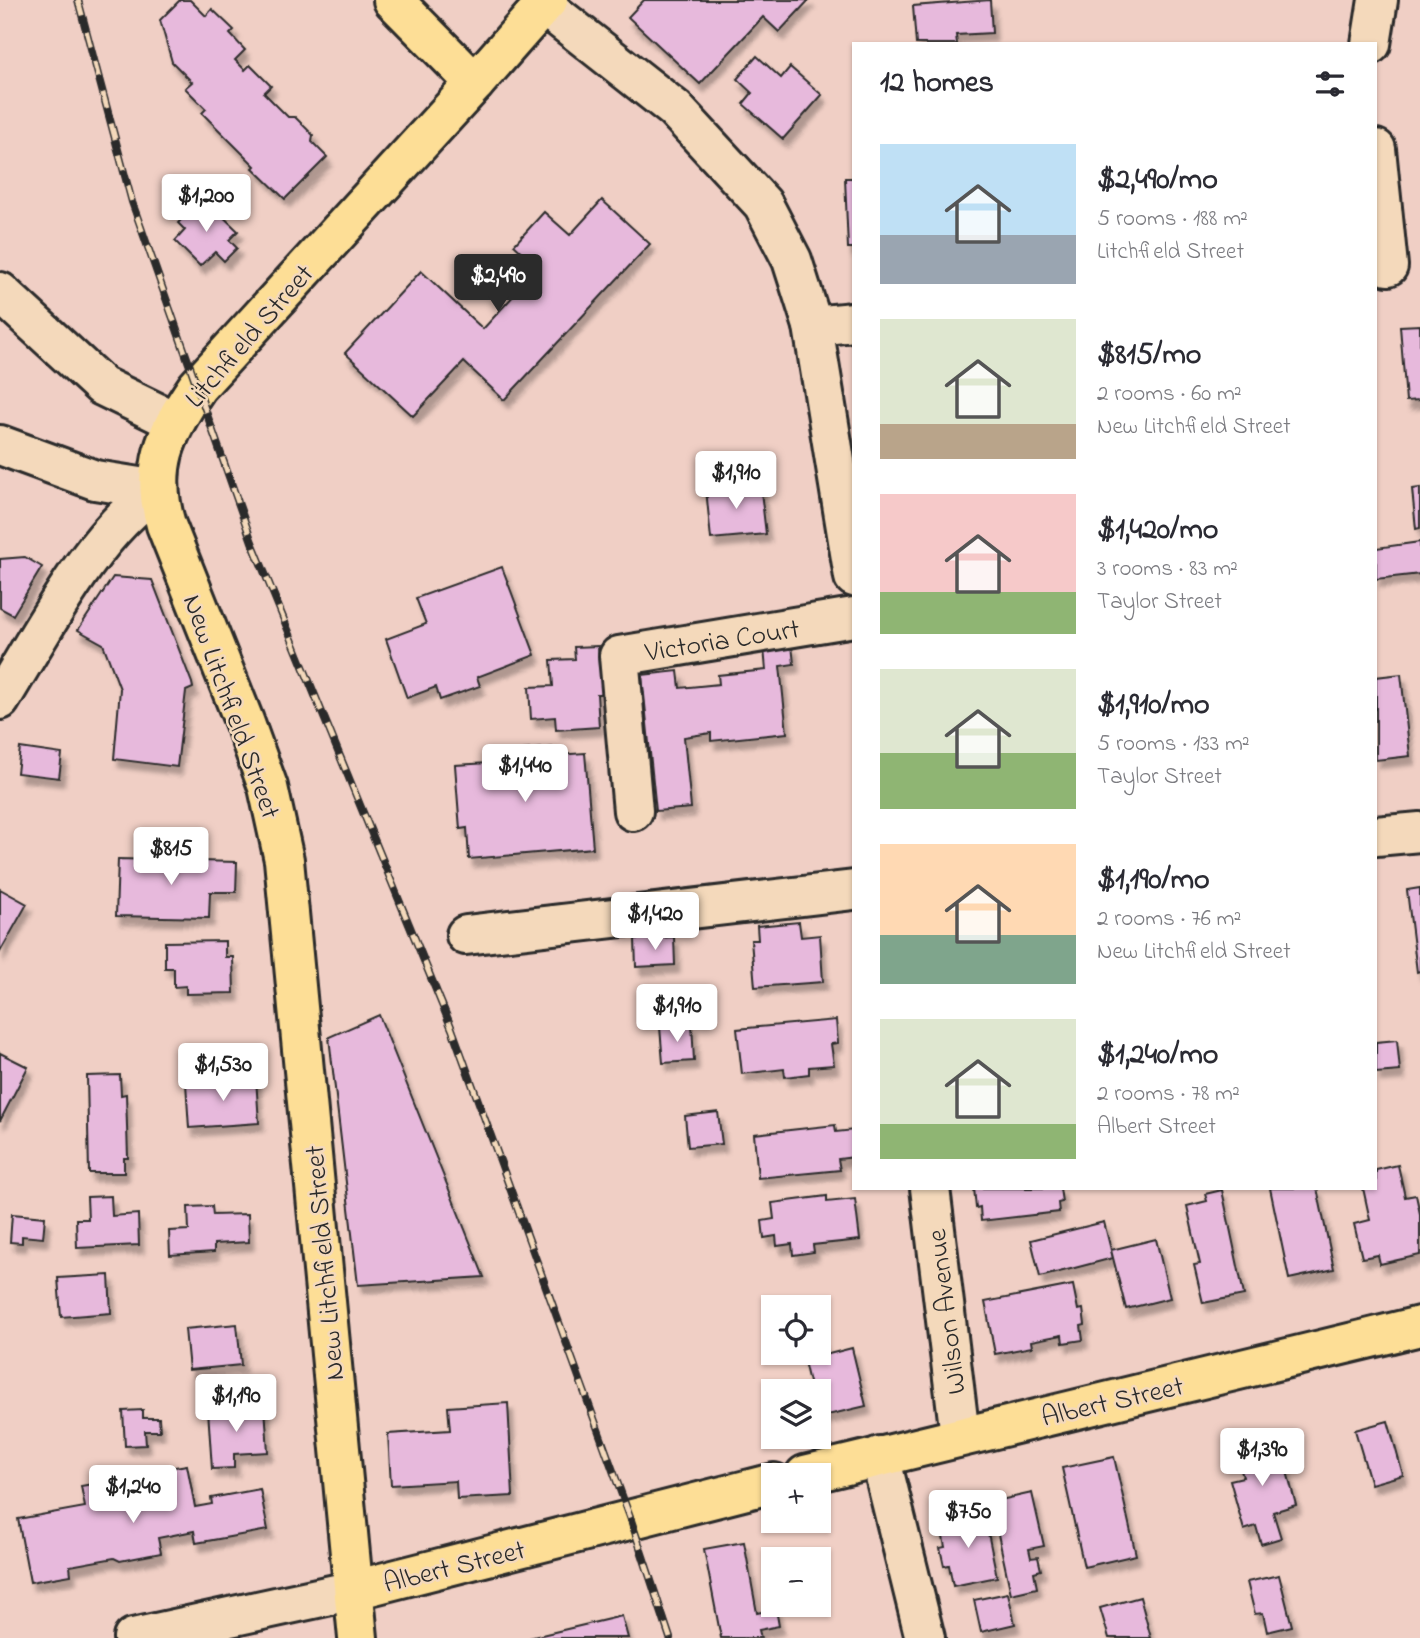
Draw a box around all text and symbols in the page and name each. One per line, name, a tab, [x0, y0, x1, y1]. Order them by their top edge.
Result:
text: 12 homes	[880, 62, 994, 106]
icon: filters	[1311, 65, 1349, 103]
text: $2,490/mo	[1097, 159, 1218, 203]
icon: home	[936, 172, 1020, 256]
pin: $1,200	[149, 174, 263, 234]
text: $1,200	[178, 180, 234, 213]
text: 5 rooms · 188 m²	[1097, 203, 1248, 236]
text: Litchfield Street	[1097, 236, 1244, 269]
pin: $2,490	[441, 254, 555, 314]
street label: Litchfield Street	[176, 256, 325, 418]
text: $2,490	[470, 260, 526, 293]
text: $815/mo	[1097, 334, 1201, 378]
icon: home	[936, 347, 1020, 431]
text: 2 rooms · 60 m²	[1097, 378, 1242, 411]
text: New Litchfield Street	[1097, 411, 1291, 444]
pin: $1,910	[679, 452, 793, 511]
text: $1,910	[711, 457, 761, 490]
text: $1,420/mo	[1097, 509, 1218, 553]
icon: home	[936, 522, 1020, 606]
text: 3 rooms · 83 m²	[1097, 553, 1238, 586]
text: Taylor Street	[1097, 586, 1222, 619]
street label: New Litchfield Street	[170, 589, 289, 825]
street label: Victoria Court	[641, 610, 803, 675]
text: $1,910/mo	[1097, 684, 1210, 728]
icon: home	[936, 697, 1020, 781]
text: 5 rooms · 133 m²	[1097, 728, 1250, 761]
pin: $1,440	[468, 744, 582, 804]
text: $1,440	[498, 750, 552, 783]
text: Taylor Street	[1097, 761, 1222, 794]
pin: $815	[130, 828, 212, 887]
text: $815	[149, 833, 193, 866]
text: $1,190/mo	[1097, 859, 1210, 903]
icon: home	[936, 872, 1020, 956]
pin: $1,420	[598, 892, 712, 952]
text: $1,420	[627, 898, 683, 931]
text: 2 rooms · 76 m²	[1097, 903, 1241, 936]
text: New Litchfield Street	[1097, 936, 1291, 969]
pin: $1,910	[620, 984, 734, 1044]
text: $1,910	[652, 990, 702, 1023]
text: $1,240/mo	[1097, 1034, 1218, 1078]
pin: $1,530	[166, 1044, 280, 1103]
icon: home	[936, 1047, 1020, 1131]
text: $1,530	[194, 1049, 252, 1082]
text: 2 rooms · 78 m²	[1097, 1078, 1240, 1111]
text: Albert Street	[1097, 1111, 1216, 1144]
street label: New Litchfield Street	[296, 1143, 357, 1382]
street label: Wilson Avenue	[918, 1226, 979, 1397]
map controls	[761, 1295, 831, 1617]
button: locate	[761, 1295, 831, 1365]
street label: Albert Street	[1038, 1367, 1188, 1440]
pin: $1,190	[179, 1374, 293, 1434]
button: layers	[761, 1379, 831, 1449]
text: $1,190	[211, 1380, 261, 1413]
pin: $1,390	[1205, 1428, 1319, 1488]
text: $1,390	[1236, 1434, 1288, 1467]
button: +	[761, 1463, 831, 1533]
pin: $1,240	[76, 1466, 190, 1525]
text: $1,240	[105, 1471, 161, 1504]
pin: $750	[927, 1490, 1009, 1550]
text: $750	[945, 1496, 991, 1529]
street label: Albert Street	[380, 1531, 530, 1606]
button: −	[761, 1547, 831, 1617]

